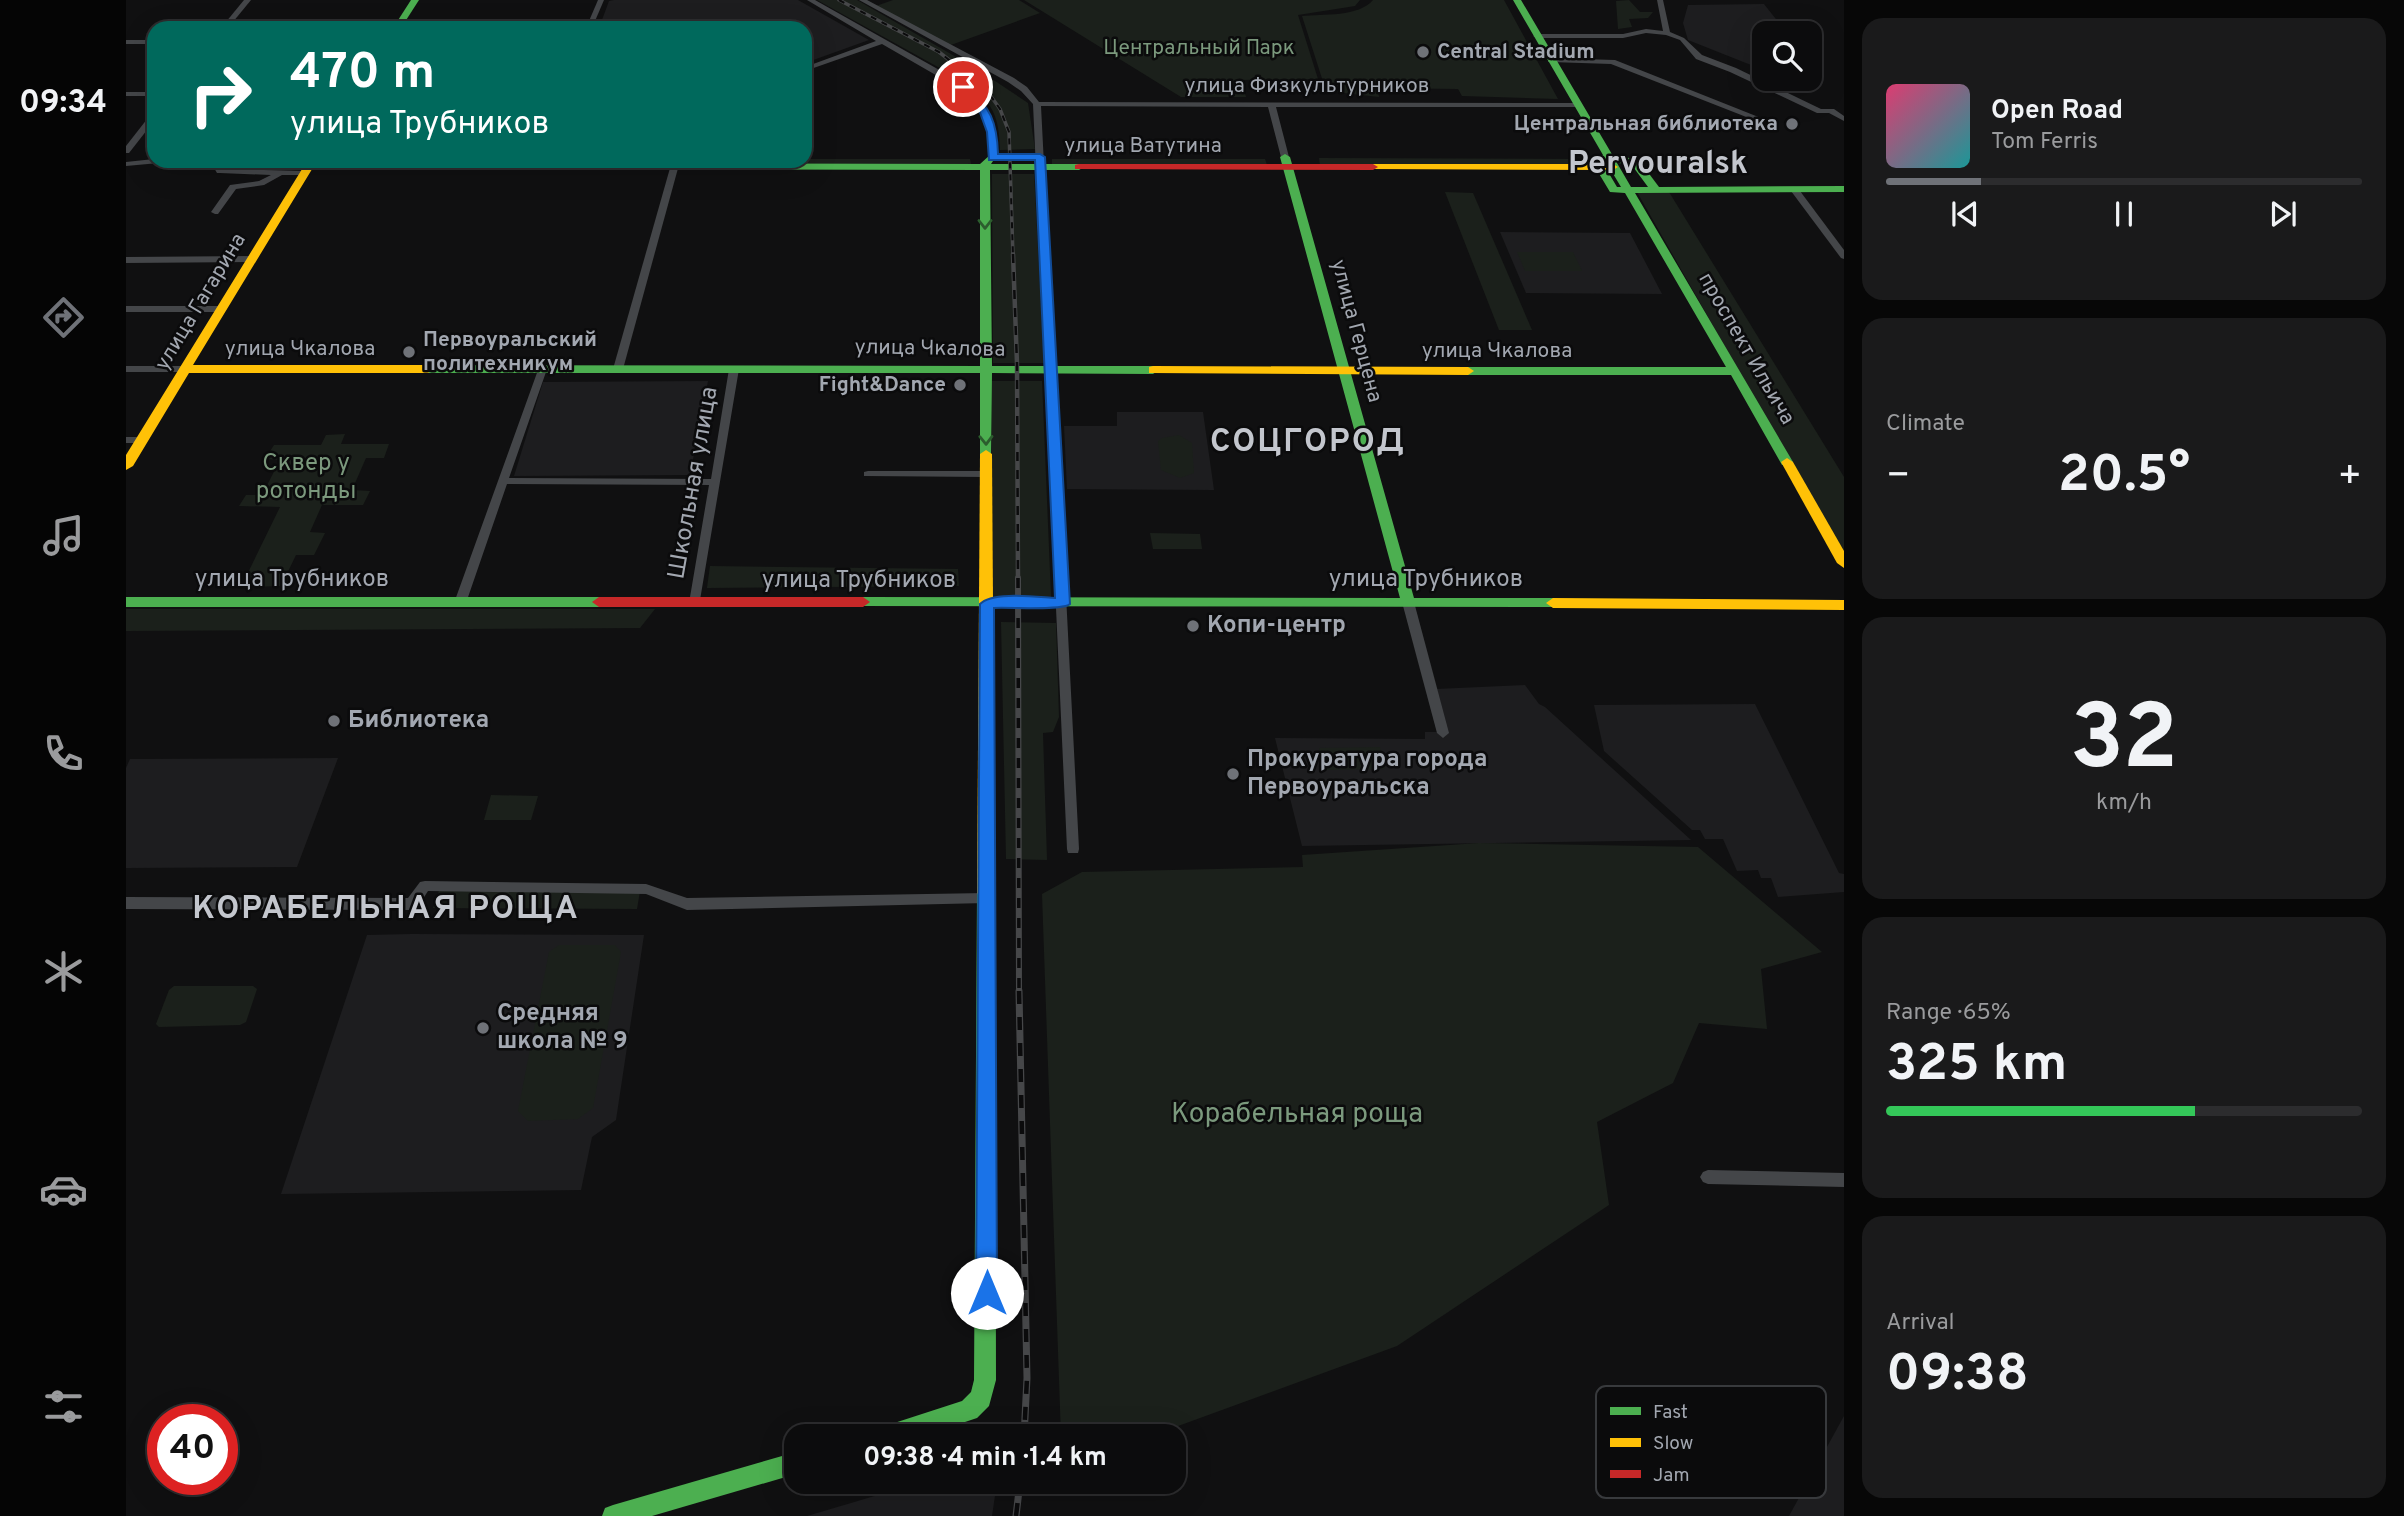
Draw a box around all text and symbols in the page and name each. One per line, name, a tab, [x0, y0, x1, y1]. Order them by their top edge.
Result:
map controls	[1752, 21, 1822, 91]
button: search	[1752, 21, 1822, 91]
park label: Центральный Парк	[1103, 35, 1295, 62]
place label: Central Stadium	[1437, 39, 1595, 66]
text: 470 m	[290, 44, 435, 106]
marker: Central Stadium	[1415, 44, 1431, 60]
icon: right	[175, 49, 266, 140]
pin	[933, 57, 993, 117]
icon: arrive	[944, 68, 982, 106]
street label: улица Физкультурников	[1184, 73, 1430, 100]
text: 09:34	[19, 84, 107, 124]
text: Open Road	[1991, 95, 2123, 128]
text: улица Трубников	[290, 105, 549, 145]
place label: Центральная библиотека	[1514, 111, 1778, 138]
marker: Центральная библиотека	[1784, 116, 1800, 132]
text: Tom Ferris	[1991, 128, 2098, 157]
street label: улица Ватутина	[1064, 133, 1222, 160]
district label: Pervouralsk	[1568, 145, 1748, 185]
icon: previous	[1946, 195, 1984, 233]
icon: pause	[2105, 195, 2143, 233]
icon: next	[2264, 195, 2302, 233]
one-way arrow	[977, 219, 993, 230]
street label: улица Гагарина	[149, 228, 253, 376]
street label: улица Герцена	[1324, 257, 1388, 405]
street label: проспект Ильича	[1691, 268, 1801, 430]
icon: directions	[39, 293, 88, 342]
place label: Первоуральский политехникум	[423, 327, 597, 378]
street label: улица Чкалова	[854, 334, 1006, 364]
street label: улица Чкалова	[225, 336, 375, 363]
street label: улица Чкалова	[1422, 338, 1572, 365]
marker: Первоуральский политехникум	[401, 344, 417, 360]
place label: Fight&Dance	[819, 372, 946, 399]
marker: Fight&Dance	[952, 377, 968, 393]
street label: Школьная улица	[662, 385, 726, 581]
text: Climate	[1886, 410, 1965, 439]
district label: СОЦГОРОД	[1210, 423, 1406, 463]
one-way arrow	[978, 435, 994, 446]
text: 20.5°	[2058, 444, 2190, 510]
park label: Сквер у ротонды	[256, 449, 356, 507]
text: −	[1886, 453, 1911, 502]
text: +	[2337, 453, 2362, 502]
icon: music	[39, 511, 88, 560]
street label: улица Трубников	[195, 565, 389, 595]
street label: улица Трубников	[1329, 565, 1523, 595]
street label: улица Трубников	[762, 566, 956, 596]
place label: Копи-центр	[1207, 611, 1346, 641]
marker: Копи-центр	[1185, 618, 1201, 634]
text: 32	[2070, 686, 2178, 801]
place label: Библиотека	[348, 706, 489, 736]
marker: Библиотека	[326, 713, 342, 729]
icon: phone	[39, 729, 88, 778]
place label: Прокуратура города Первоуральска	[1247, 745, 1487, 803]
marker: Прокуратура города Первоуральска	[1225, 766, 1241, 782]
text: km/h	[2096, 789, 2152, 818]
district label: КОРАБЕЛЬНАЯ РОЩА	[192, 890, 580, 930]
icon: climate	[39, 947, 88, 996]
place label: Средняя школа № 9	[497, 999, 628, 1057]
text: Range · 65%	[1886, 999, 2011, 1028]
marker: Средняя школа № 9	[475, 1020, 491, 1036]
text: 325 km	[1886, 1033, 2067, 1099]
park label: Корабельная роща	[1171, 1097, 1423, 1133]
icon: car	[39, 1165, 88, 1214]
position arrow	[950, 1256, 1024, 1330]
text: Arrival	[1886, 1309, 1955, 1338]
text: 09:38	[1886, 1343, 2029, 1409]
icon: filters	[39, 1382, 88, 1431]
legend	[1596, 1386, 1826, 1498]
text: Fast	[1653, 1401, 1688, 1425]
speed limit sign: 40	[147, 1404, 238, 1495]
text: Slow	[1653, 1432, 1693, 1456]
text: 09:38 · 4 min · 1.4 km	[863, 1442, 1107, 1475]
text: Jam	[1653, 1464, 1690, 1488]

